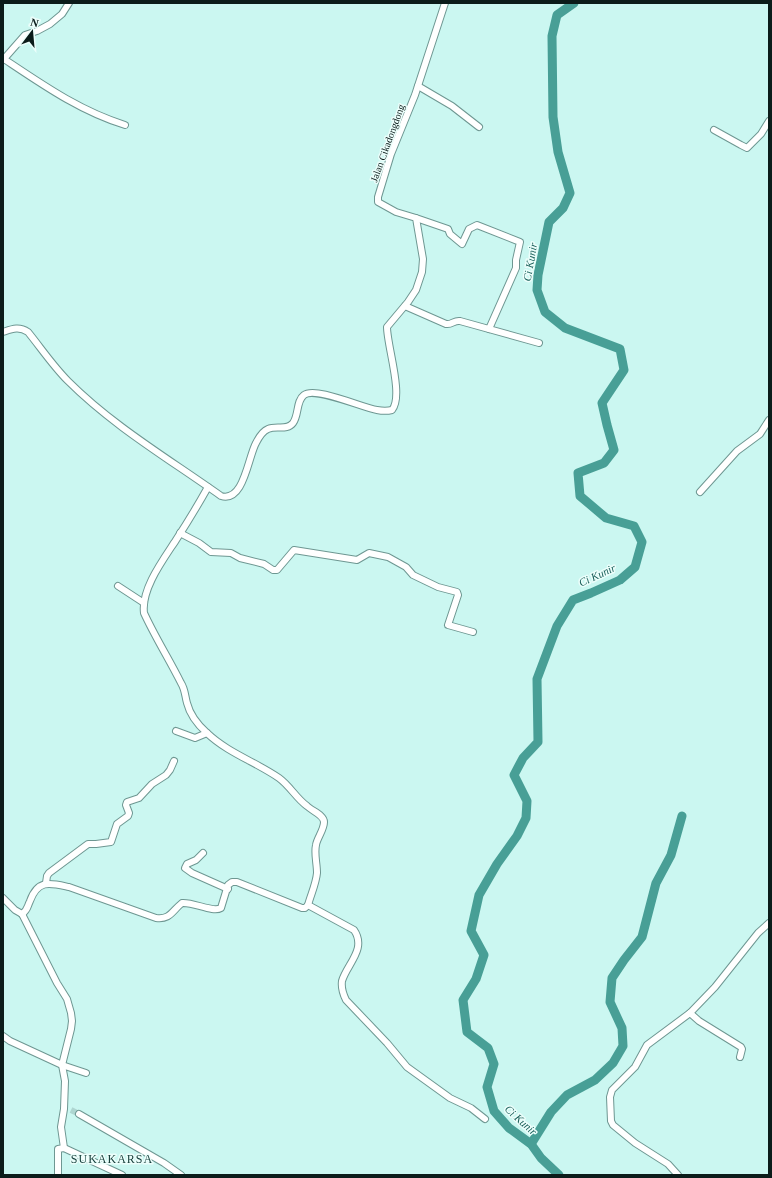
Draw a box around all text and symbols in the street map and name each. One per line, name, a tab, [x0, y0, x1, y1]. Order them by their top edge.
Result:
north arrow	[12, 12, 52, 52]
text: N	[29, 16, 40, 29]
street label: Jalan Cikadongdong	[368, 103, 407, 184]
water label: Ci Kunir	[521, 241, 539, 282]
water label: Ci Kunir	[577, 561, 618, 589]
water label: Ci Kunir	[503, 1103, 540, 1138]
district label: SUKAKARSA	[71, 1152, 153, 1166]

